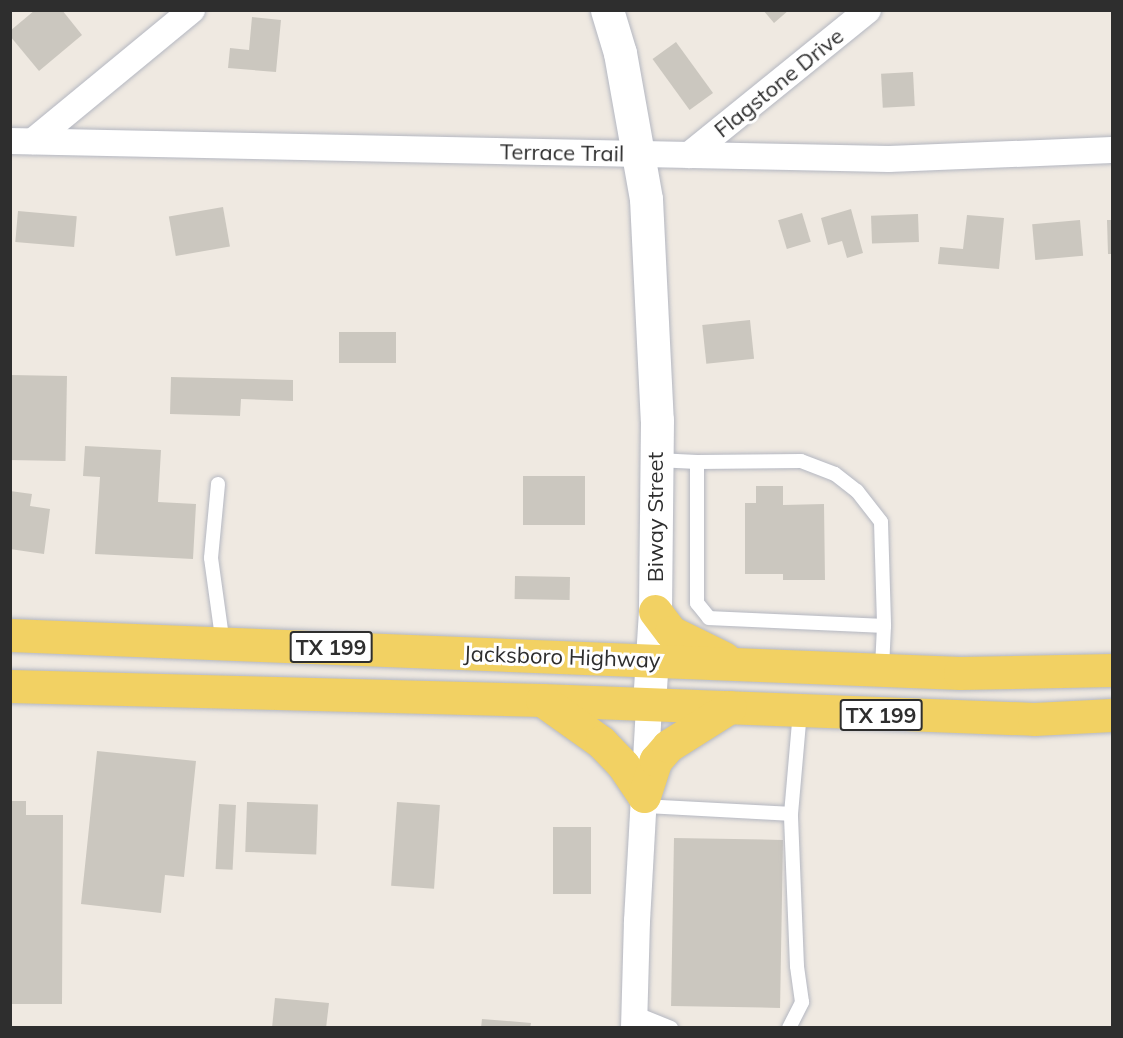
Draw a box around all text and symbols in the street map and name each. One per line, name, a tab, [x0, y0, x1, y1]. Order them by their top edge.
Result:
street label: Flagstone Drive	[709, 23, 849, 143]
street label: Terrace Trail	[500, 139, 624, 167]
street label: Biway Street	[643, 452, 669, 582]
road number: TX 199	[289, 629, 373, 665]
street label: Jacksboro Highway	[463, 640, 661, 674]
road number: TX 199	[839, 697, 923, 733]

